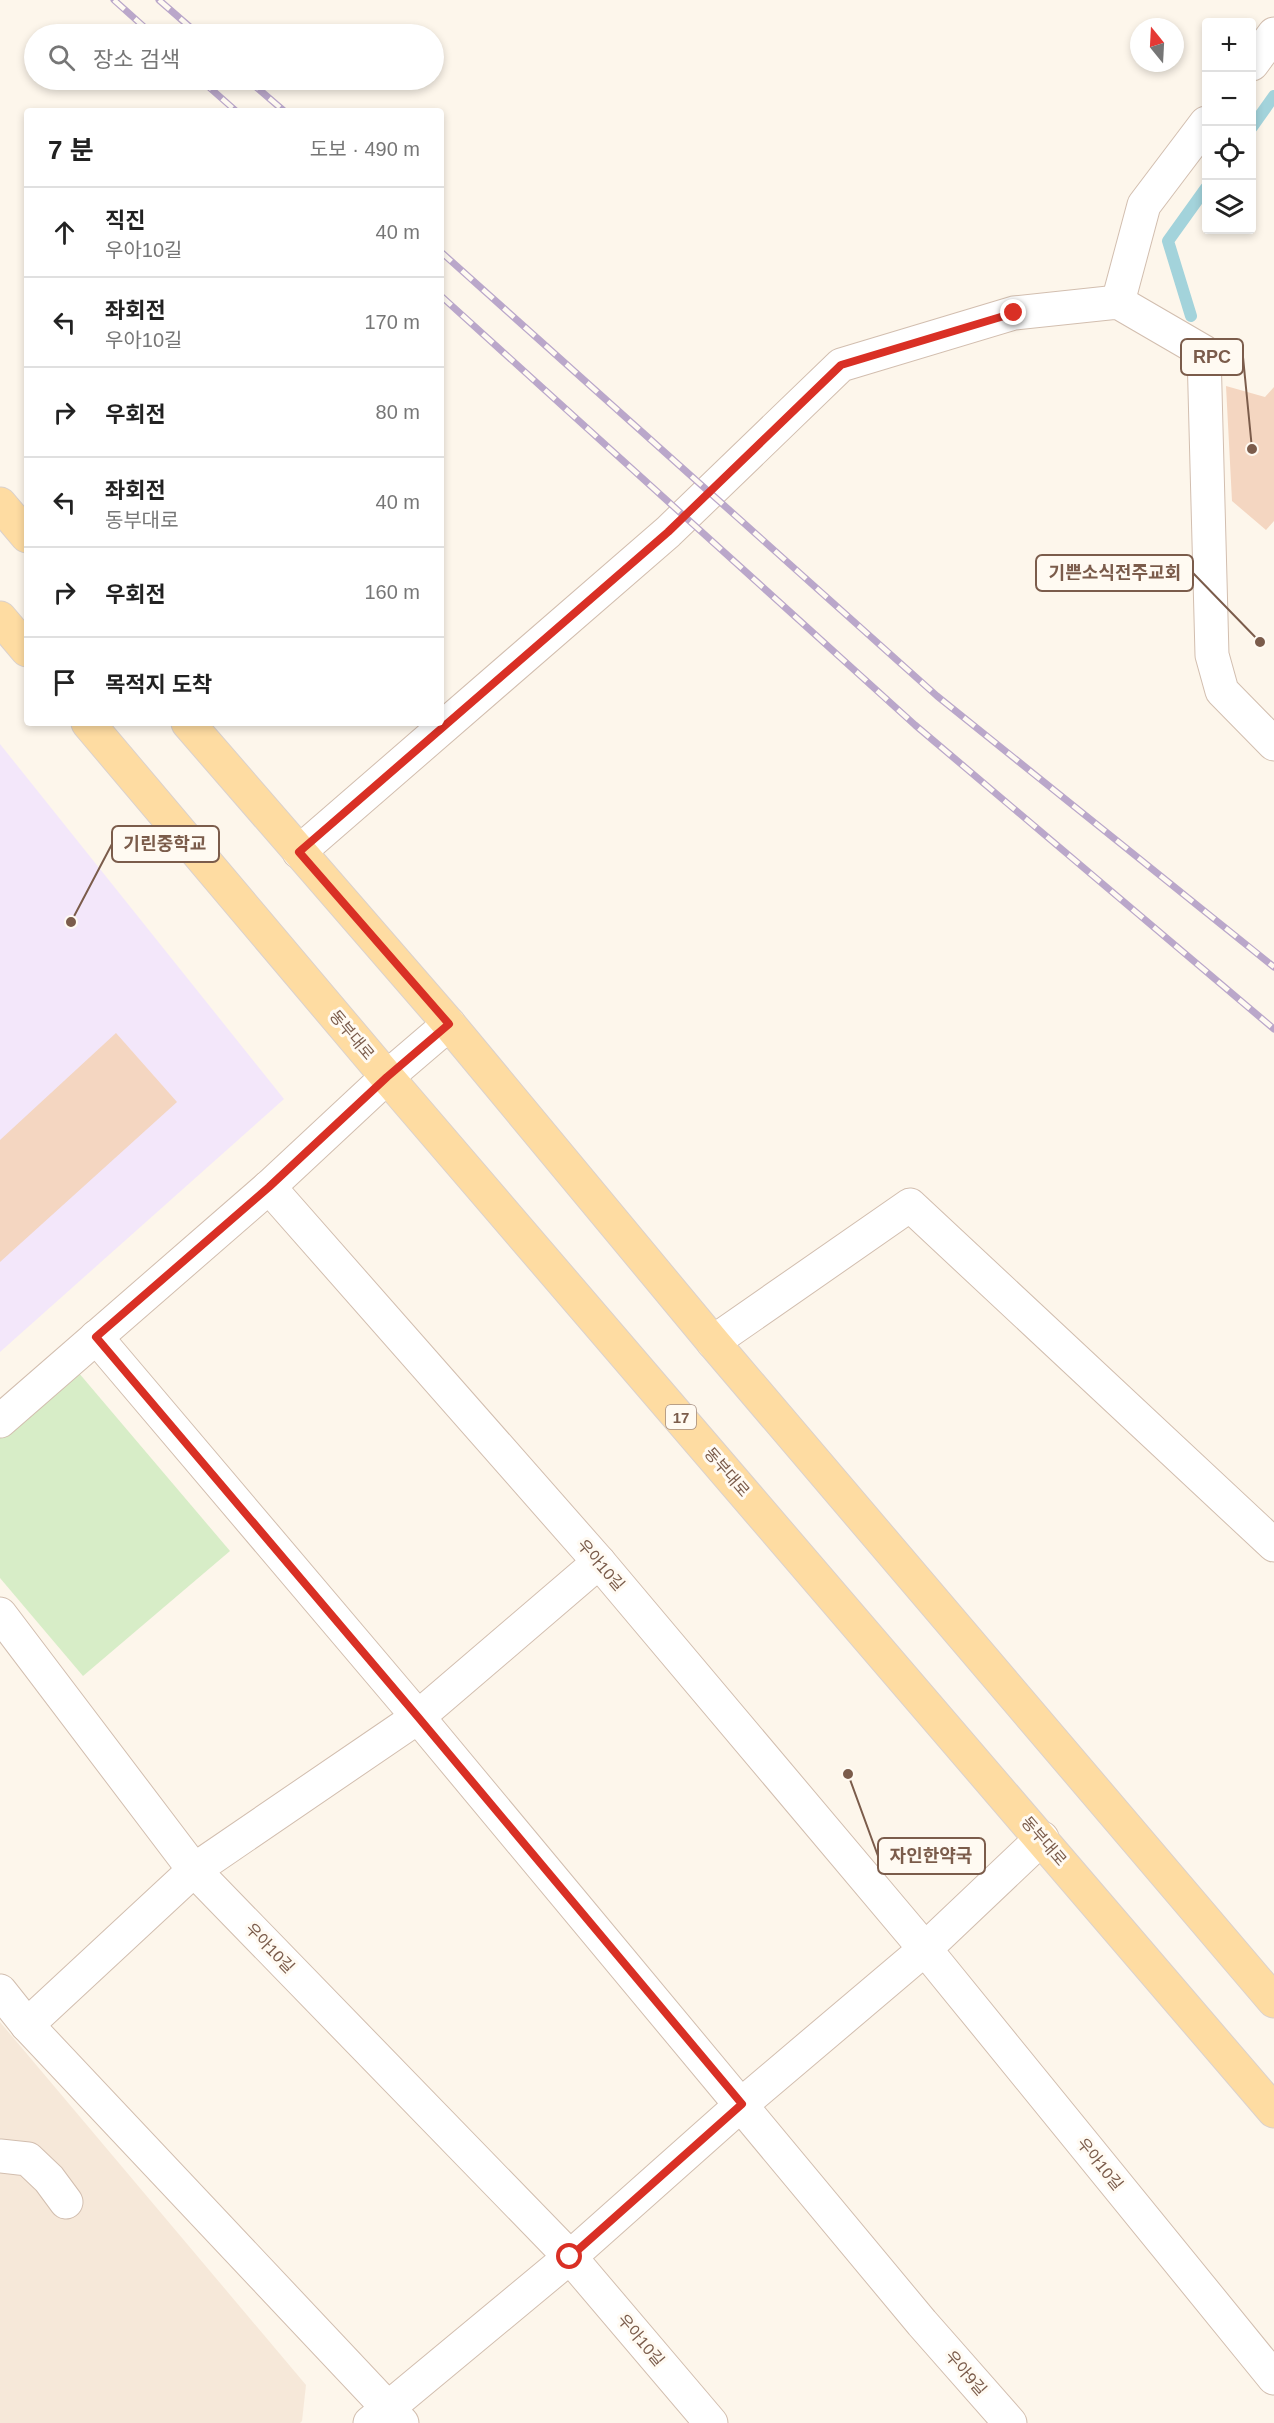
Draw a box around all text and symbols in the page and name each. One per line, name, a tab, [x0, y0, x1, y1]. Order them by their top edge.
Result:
north arrow	[1130, 18, 1184, 72]
map controls	[1202, 18, 1256, 234]
button: +	[1202, 18, 1256, 72]
search box	[24, 24, 444, 90]
icon: search	[45, 41, 78, 74]
text: 장소 검색	[93, 47, 180, 72]
button: −	[1202, 72, 1256, 126]
button: locate	[1202, 126, 1256, 180]
text: 7 분	[48, 135, 94, 165]
text: 도보 · 490 m	[310, 138, 420, 160]
button: layers	[1202, 180, 1256, 234]
text: 직진	[105, 208, 145, 233]
icon: ahead	[48, 216, 81, 249]
text: 40 m	[376, 221, 420, 243]
text: 우아10길	[105, 239, 182, 261]
text: 좌회전	[105, 298, 166, 323]
route end	[1000, 299, 1026, 325]
icon: left	[48, 306, 81, 339]
text: 170 m	[364, 311, 420, 333]
text: 우아10길	[105, 329, 182, 351]
callout: RPC	[1181, 339, 1243, 375]
text: RPC	[1193, 347, 1231, 367]
icon: right	[48, 396, 81, 429]
text: 80 m	[376, 401, 420, 423]
text: 우회전	[105, 402, 166, 427]
text: 좌회전	[105, 478, 166, 503]
icon: left	[48, 486, 81, 519]
text: 40 m	[376, 491, 420, 513]
text: 동부대로	[105, 509, 179, 531]
callout: 기쁜소식전주교회	[1036, 555, 1193, 591]
text: 기쁜소식전주교회	[1049, 563, 1181, 583]
icon: right	[48, 576, 81, 609]
text: 160 m	[364, 581, 420, 603]
text: 우회전	[105, 582, 166, 607]
icon: arrive	[48, 666, 81, 699]
text: 목적지 도착	[105, 672, 212, 697]
callout: 기린중학교	[112, 826, 219, 862]
text: 기린중학교	[124, 834, 206, 854]
street label: 동부대로	[327, 1007, 378, 1063]
road number: 17	[666, 1405, 696, 1429]
street label: 동부대로	[701, 1444, 753, 1500]
street label: 우아10길	[574, 1536, 628, 1594]
street label: 동부대로	[1018, 1813, 1070, 1869]
callout: 자인한약국	[878, 1838, 985, 1874]
text: 자인한약국	[890, 1846, 972, 1866]
street label: 우아10길	[242, 1920, 298, 1976]
street label: 우아10길	[1074, 2135, 1126, 2193]
route start	[556, 2243, 582, 2269]
street label: 우아10길	[615, 2311, 667, 2369]
street label: 우아9길	[942, 2347, 990, 2399]

